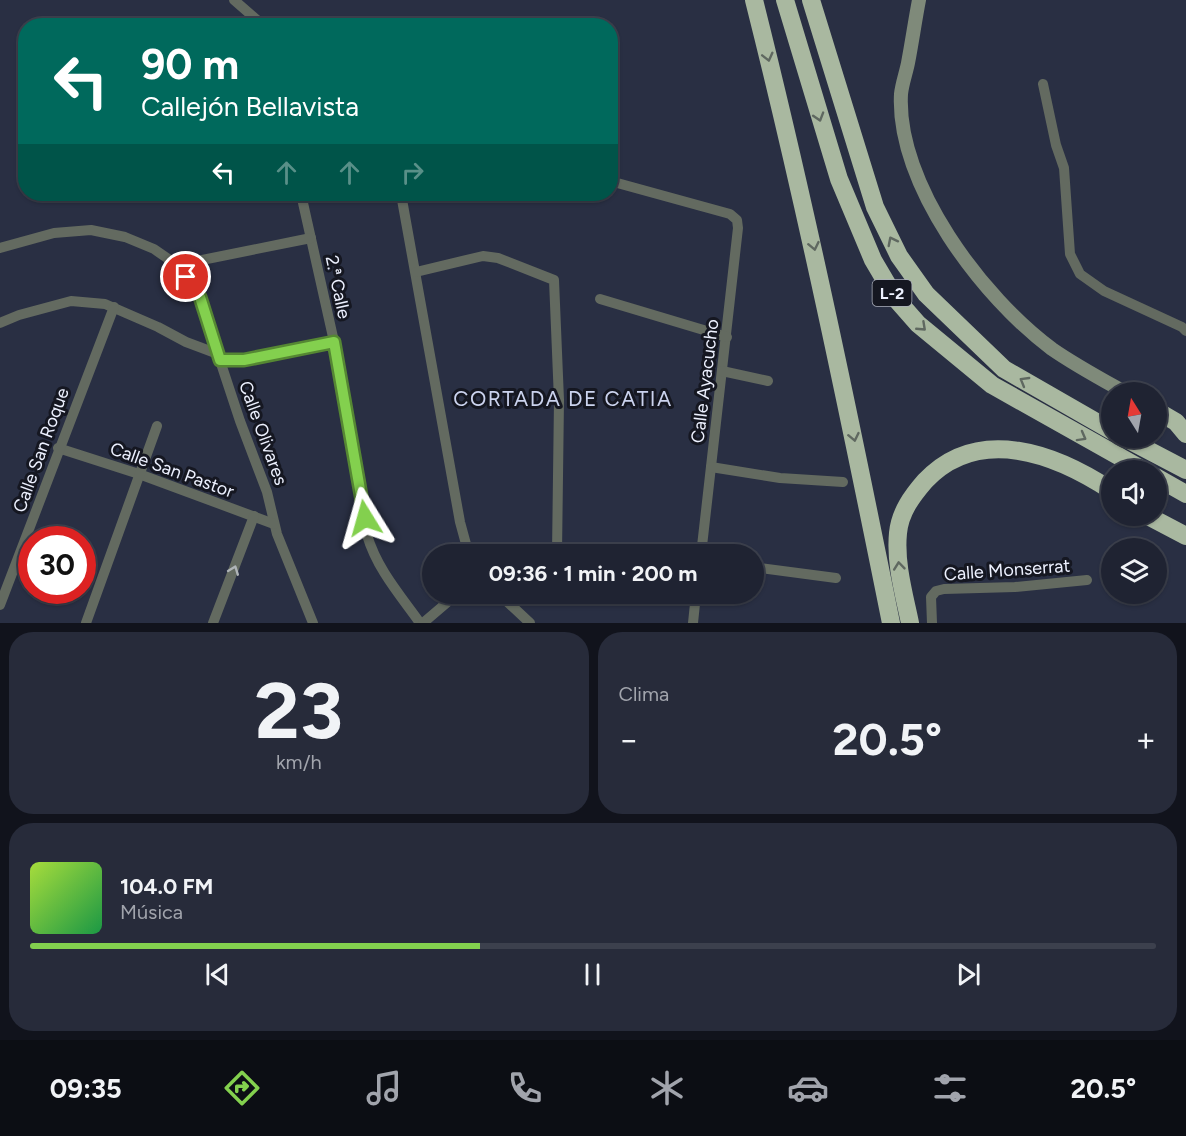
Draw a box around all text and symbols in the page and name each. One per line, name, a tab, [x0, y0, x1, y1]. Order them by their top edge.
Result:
text: 90 m	[141, 39, 239, 90]
icon: left	[42, 42, 120, 120]
one-way arrow	[761, 52, 774, 62]
text: Callejón Bellavista	[141, 90, 359, 123]
one-way arrow	[812, 111, 824, 121]
icon: left	[207, 156, 240, 189]
icon: ahead	[270, 156, 303, 189]
icon: ahead	[333, 156, 366, 189]
icon: right	[396, 156, 429, 189]
one-way arrow	[887, 237, 899, 248]
one-way arrow	[806, 241, 819, 251]
pin	[160, 251, 211, 302]
street label: 2.ª Calle	[321, 253, 355, 321]
icon: arrive	[169, 260, 202, 293]
road number: L-2	[872, 280, 912, 306]
street label: Calle Ayacucho	[686, 318, 724, 444]
one-way arrow	[915, 320, 926, 331]
one-way arrow	[1020, 377, 1030, 388]
street label: Calle Olivares	[234, 378, 292, 488]
north arrow	[1101, 382, 1167, 448]
map controls	[1101, 382, 1167, 604]
street label: Calle San Roque	[8, 385, 74, 515]
district label: CORTADA DE CATIA	[453, 386, 673, 411]
one-way arrow	[1076, 430, 1086, 441]
one-way arrow	[847, 432, 860, 442]
street label: Calle San Pastor	[107, 437, 237, 503]
button: sound	[1101, 460, 1167, 526]
position arrow	[333, 486, 397, 550]
speed limit sign: 30	[18, 526, 96, 604]
button: layers	[1101, 538, 1167, 604]
street label: Calle Monserrat	[943, 555, 1071, 585]
text: 09:36 · 1 min · 200 m	[489, 560, 697, 587]
one-way arrow	[893, 561, 906, 570]
one-way arrow	[226, 565, 239, 576]
text: 23	[254, 664, 343, 758]
text: Clima	[619, 682, 669, 706]
text: 20.5°	[832, 712, 942, 766]
text: −	[619, 720, 639, 759]
text: +	[1135, 720, 1156, 759]
text: km/h	[276, 750, 322, 774]
text: 104.0 FM	[120, 873, 213, 900]
text: Música	[120, 900, 183, 924]
icon: previous	[201, 958, 234, 991]
icon: pause	[576, 958, 609, 991]
icon: next	[952, 958, 985, 991]
icon: directions	[221, 1067, 263, 1109]
icon: music	[363, 1067, 405, 1109]
icon: phone	[504, 1067, 546, 1109]
icon: climate	[646, 1067, 688, 1109]
icon: car	[787, 1067, 829, 1109]
icon: filters	[929, 1067, 971, 1109]
text: 09:35	[50, 1072, 122, 1105]
text: 20.5°	[1070, 1072, 1136, 1105]

